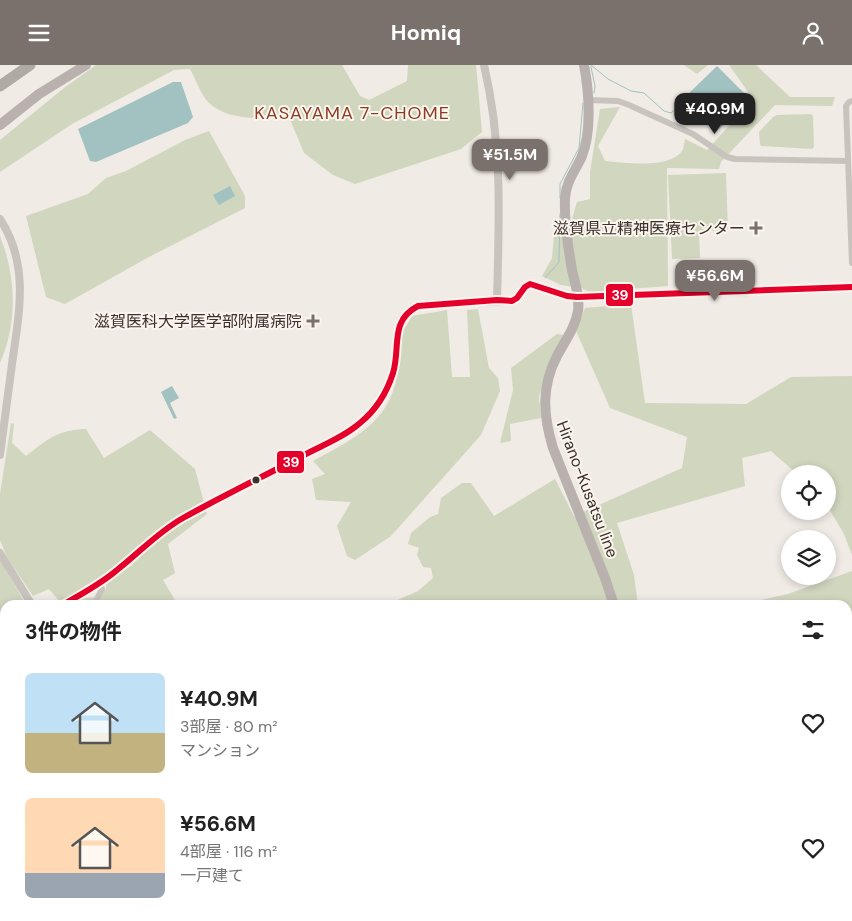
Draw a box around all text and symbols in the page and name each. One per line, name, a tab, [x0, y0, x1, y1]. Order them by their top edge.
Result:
text: Homiq	[391, 18, 461, 47]
icon: menu	[25, 19, 53, 47]
icon: person	[799, 19, 827, 47]
pin: ¥40.9M	[674, 93, 756, 135]
text: ¥40.9M	[685, 98, 745, 119]
district label: KASAYAMA 7-CHOME	[254, 101, 450, 125]
pin: ¥51.5M	[469, 139, 551, 181]
text: ¥51.5M	[483, 144, 537, 165]
place label: 滋賀県立精神医療センター	[553, 218, 745, 239]
marker: 滋賀県立精神医療センター	[749, 221, 763, 235]
pin: ¥56.6M	[674, 259, 756, 302]
text: ¥56.6M	[686, 265, 744, 286]
line badge: 39	[605, 283, 634, 307]
text: 39	[612, 286, 629, 304]
place label: 滋賀医科大学医学部附属病院	[94, 311, 302, 332]
marker: 滋賀医科大学医学部附属病院	[306, 314, 320, 328]
street label: Hirano-Kusatsu line	[552, 418, 623, 561]
line badge: 39	[276, 450, 305, 474]
text: 39	[283, 453, 300, 471]
map controls	[781, 465, 836, 585]
button: locate	[781, 465, 836, 520]
unlabelled marker	[251, 475, 261, 485]
button: layers	[781, 530, 836, 585]
icon: filters	[799, 616, 827, 644]
text: 3件の物件	[25, 618, 122, 646]
text: ¥40.9M	[180, 685, 258, 713]
icon: home	[65, 693, 125, 753]
icon: heart	[799, 709, 827, 737]
text: 3部屋 · 80 m²	[180, 716, 278, 737]
text: マンション	[180, 740, 260, 761]
text: ¥56.6M	[180, 810, 256, 838]
icon: home	[65, 818, 125, 878]
icon: heart	[799, 834, 827, 862]
text: 4部屋 · 116 m²	[180, 841, 277, 862]
text: 一戸建て	[180, 865, 244, 886]

